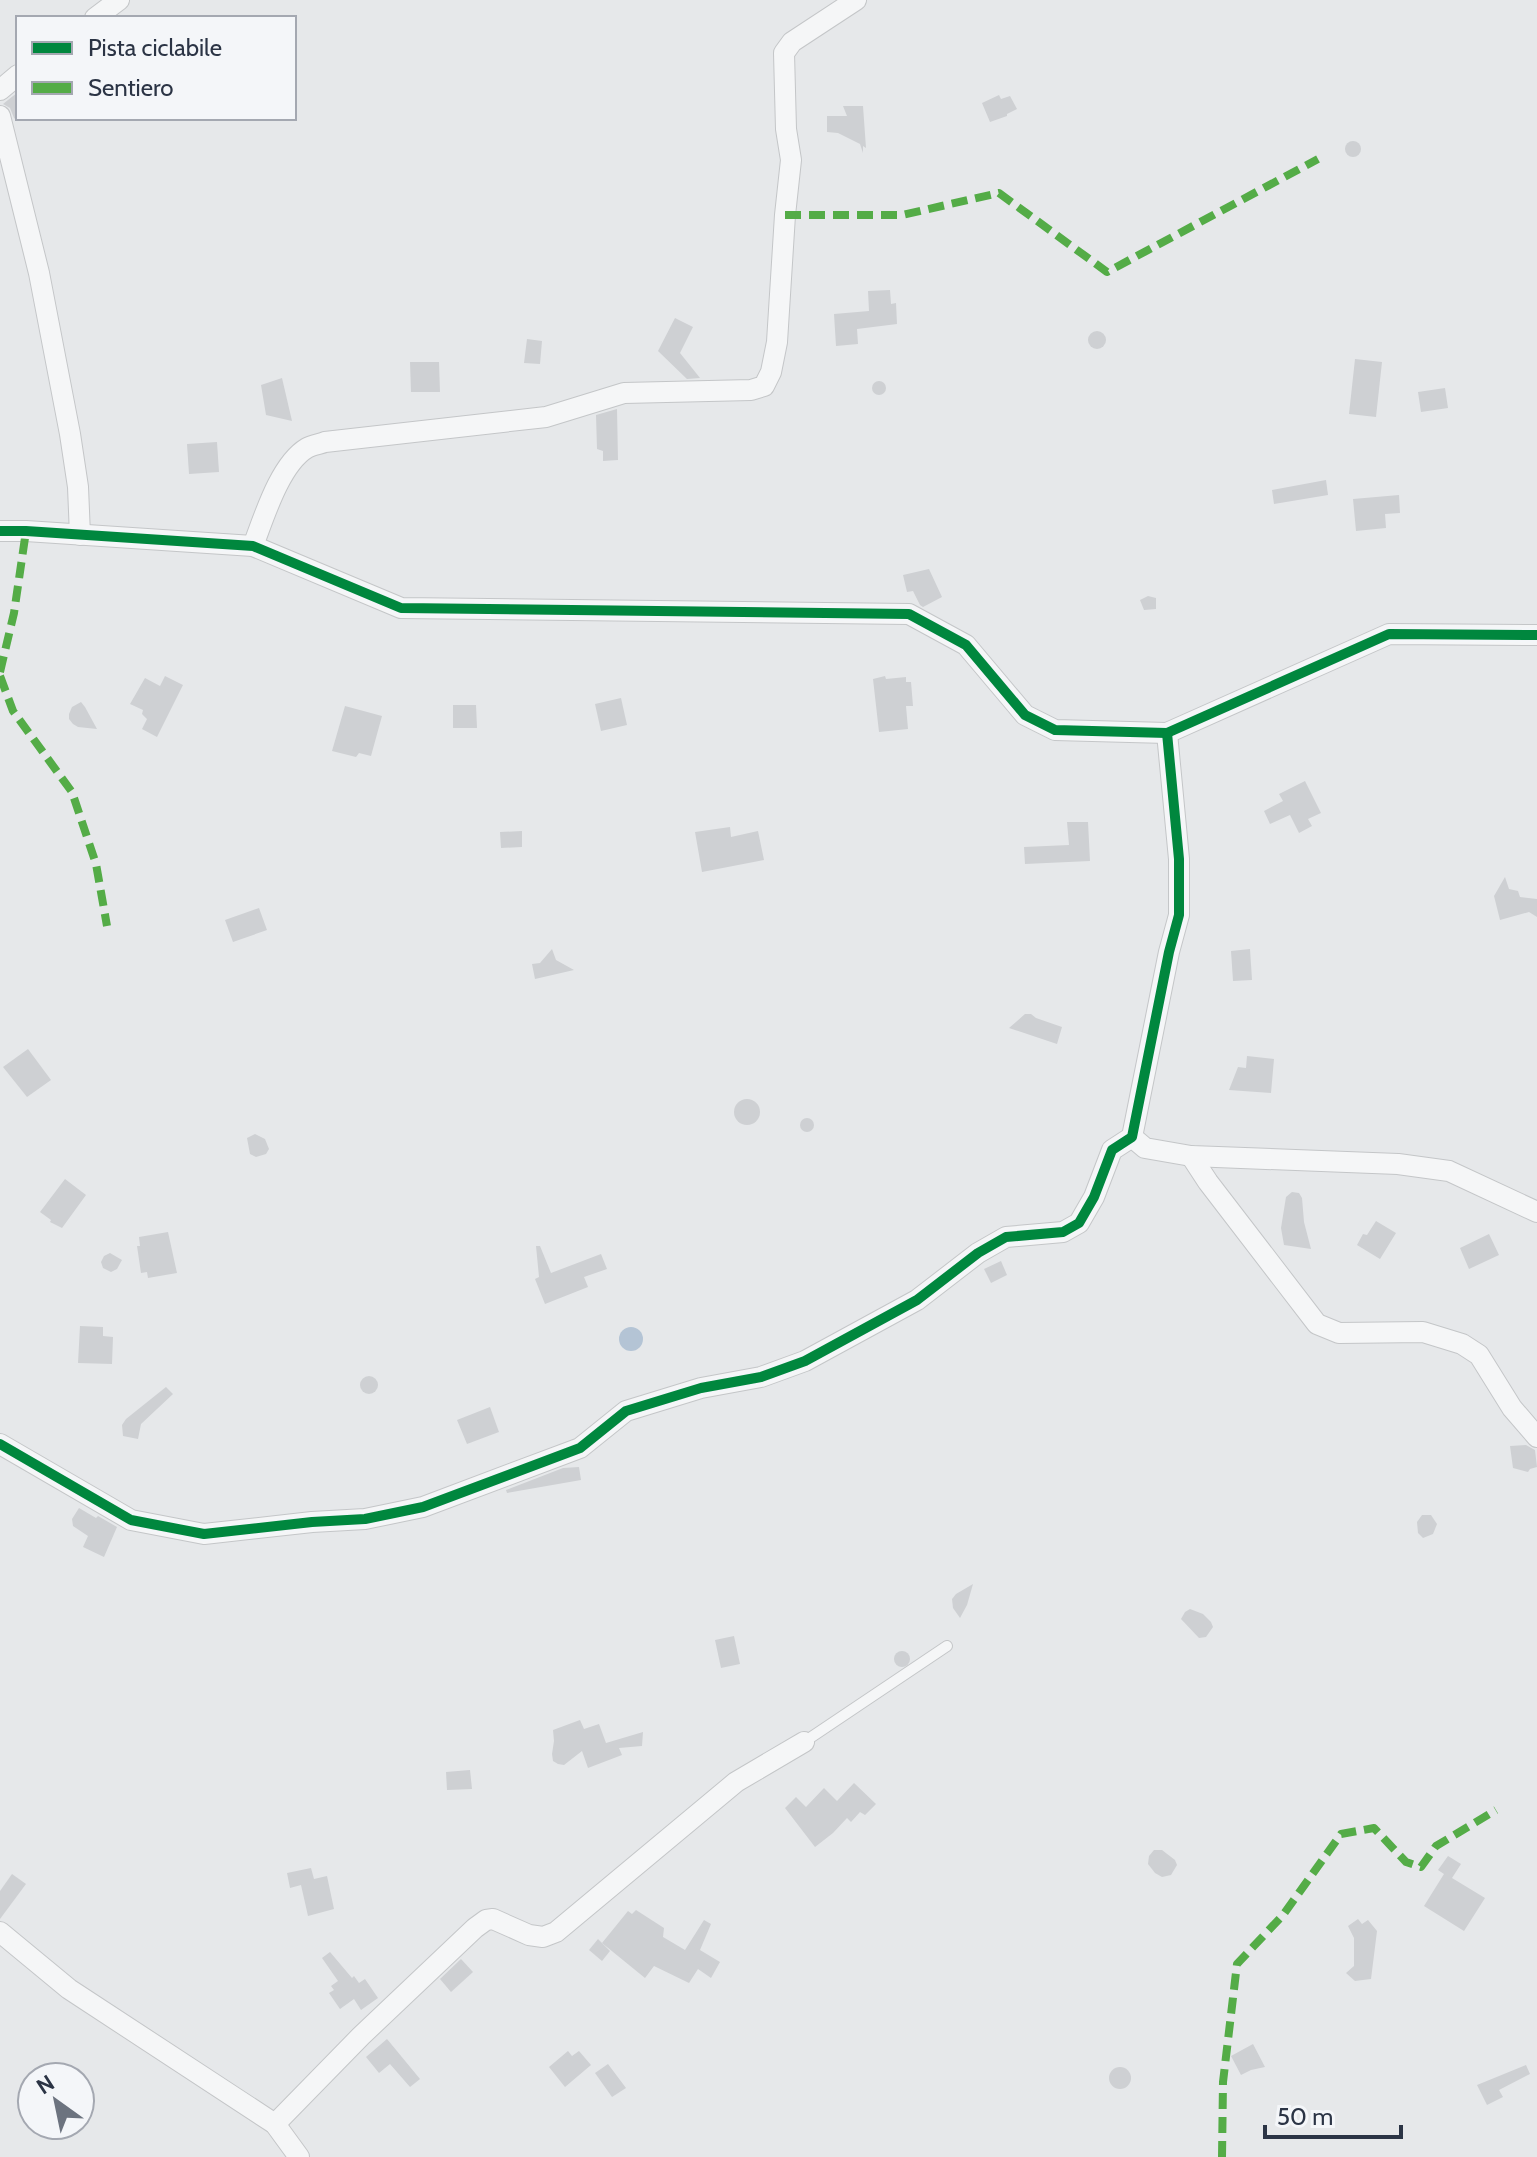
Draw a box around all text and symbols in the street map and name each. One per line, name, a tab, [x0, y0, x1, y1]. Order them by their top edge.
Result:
legend	[16, 16, 296, 120]
text: Pista ciclabile	[88, 33, 222, 62]
text: Sentiero	[88, 73, 173, 102]
north arrow	[16, 2061, 96, 2141]
text: N	[32, 2069, 59, 2100]
scale bar	[1265, 2089, 1401, 2139]
text: 50 m	[1277, 2102, 1333, 2131]

